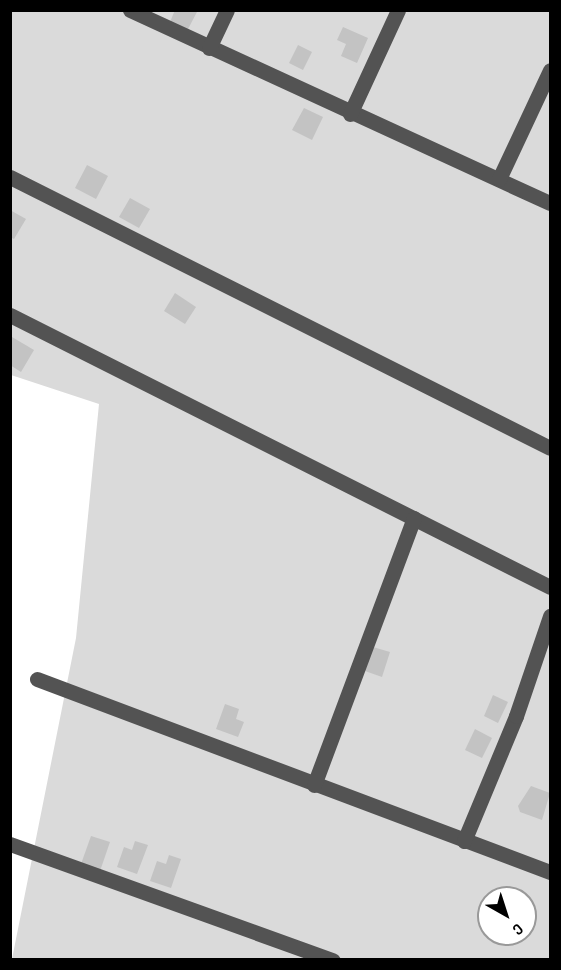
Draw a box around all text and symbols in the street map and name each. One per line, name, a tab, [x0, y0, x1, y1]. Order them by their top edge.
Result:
north arrow	[477, 886, 537, 946]
text: С	[508, 919, 527, 939]

